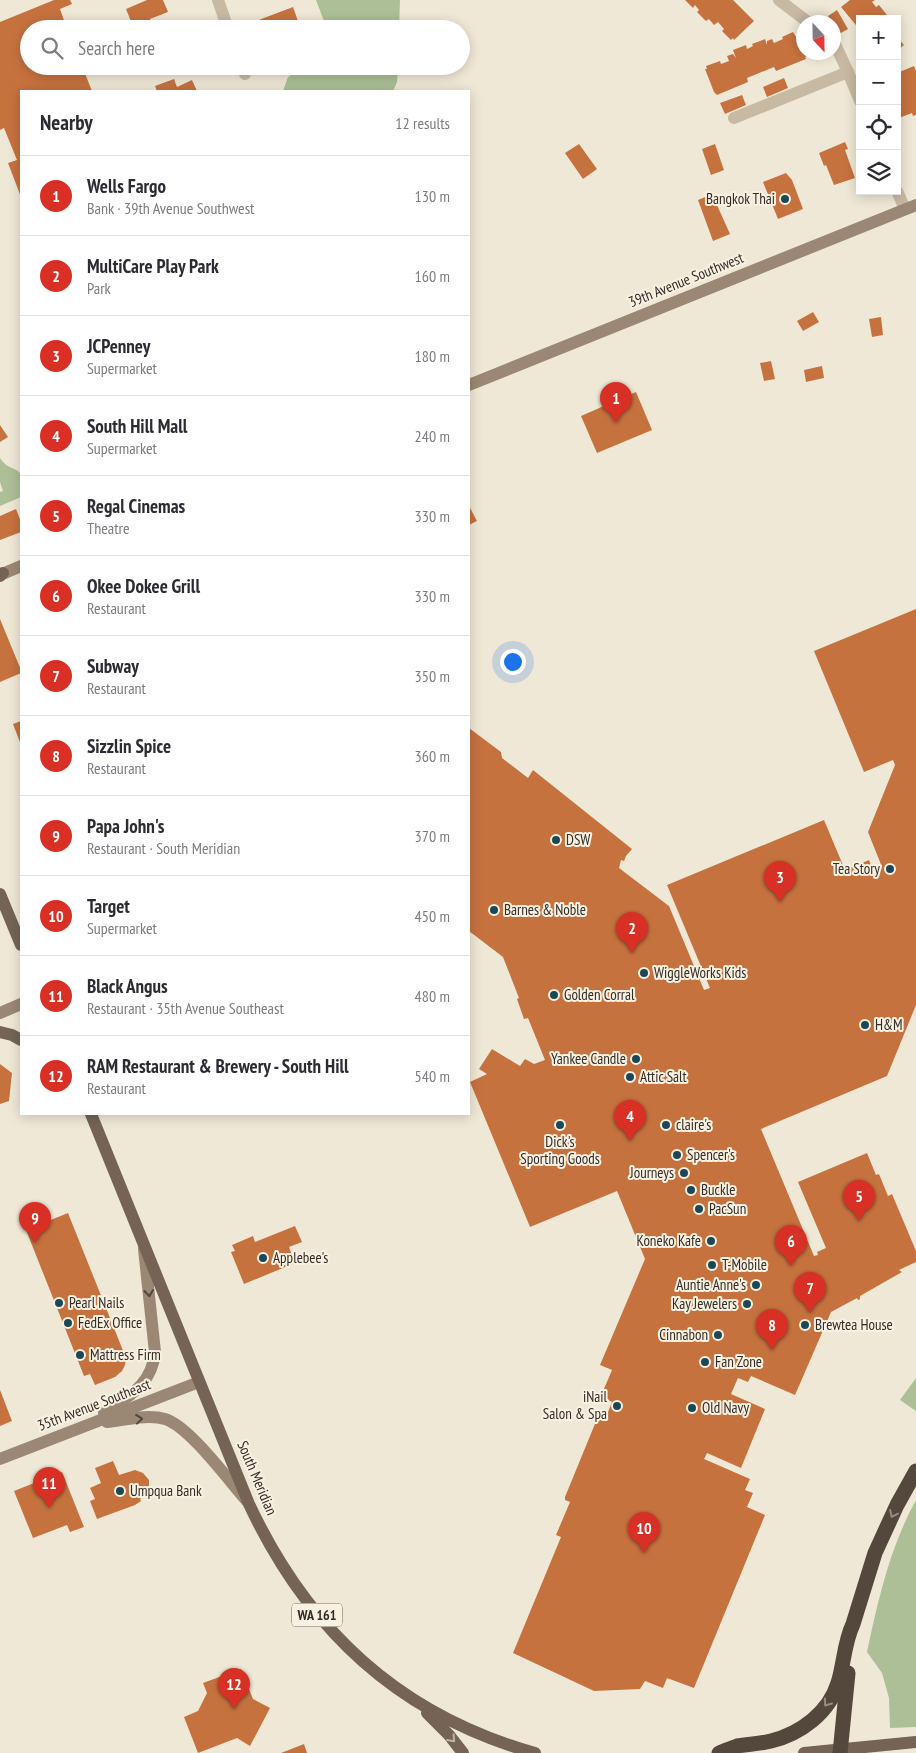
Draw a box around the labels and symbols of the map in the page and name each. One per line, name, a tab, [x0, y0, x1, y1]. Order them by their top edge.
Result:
north arrow	[796, 15, 841, 60]
place label: Bangkok Thai	[706, 189, 775, 208]
marker: Bangkok Thai	[779, 193, 791, 205]
street label: 39th Avenue Southwest	[626, 248, 746, 311]
pin: 1	[600, 382, 632, 423]
your location	[500, 649, 526, 675]
place label: DSW	[566, 830, 590, 849]
marker: DSW	[550, 834, 562, 846]
place label: Tea Story	[833, 859, 880, 878]
pin: 3	[764, 861, 796, 902]
marker: Tea Story	[884, 863, 896, 875]
place label: Barnes & Noble	[504, 900, 586, 919]
marker: Barnes & Noble	[488, 904, 500, 916]
pin: 2	[616, 912, 648, 953]
place label: WiggleWorks Kids	[654, 963, 746, 982]
marker: WiggleWorks Kids	[638, 967, 650, 979]
place label: Golden Corral	[564, 985, 635, 1004]
marker: Golden Corral	[548, 989, 560, 1001]
place label: H&M	[875, 1015, 902, 1034]
marker: H&M	[859, 1019, 871, 1031]
place label: Yankee Candle	[551, 1049, 626, 1068]
marker: Yankee Candle	[630, 1053, 642, 1065]
place label: Attic Salt	[640, 1067, 687, 1086]
marker: Attic Salt	[624, 1071, 636, 1083]
pin: 4	[614, 1100, 646, 1141]
place label: claire's	[676, 1115, 711, 1134]
marker: Dick's Sporting Goods	[554, 1119, 566, 1131]
marker: claire's	[660, 1119, 672, 1131]
place label: Dick's Sporting Goods	[520, 1132, 600, 1168]
place label: Spencer's	[687, 1145, 735, 1164]
marker: Spencer's	[671, 1149, 683, 1161]
place label: Journeys	[629, 1163, 674, 1182]
marker: Journeys	[678, 1167, 690, 1179]
place label: Buckle	[701, 1180, 735, 1199]
pin: 5	[843, 1180, 875, 1221]
marker: Buckle	[685, 1184, 697, 1196]
place label: PacSun	[709, 1199, 746, 1218]
pin: 9	[19, 1202, 51, 1243]
marker: PacSun	[693, 1203, 705, 1215]
pin: 6	[775, 1225, 807, 1266]
place label: Koneko Kafe	[637, 1231, 701, 1250]
marker: Koneko Kafe	[705, 1235, 717, 1247]
place label: Applebee's	[273, 1248, 328, 1267]
marker: Applebee's	[257, 1252, 269, 1264]
place label: T-Mobile	[722, 1255, 767, 1274]
marker: T-Mobile	[706, 1259, 718, 1271]
pin: 7	[794, 1272, 826, 1313]
place label: Auntie Anne's	[676, 1275, 746, 1294]
marker: Auntie Anne's	[750, 1279, 762, 1291]
one-way arrow	[143, 1289, 154, 1297]
place label: Pearl Nails	[69, 1293, 124, 1312]
place label: Kay Jewelers	[672, 1294, 737, 1313]
marker: Pearl Nails	[53, 1297, 65, 1309]
marker: Kay Jewelers	[741, 1298, 753, 1310]
pin: 8	[756, 1309, 788, 1350]
place label: FedEx Office	[78, 1313, 142, 1332]
place label: Brewtea House	[815, 1315, 893, 1334]
marker: FedEx Office	[62, 1317, 74, 1329]
marker: Brewtea House	[799, 1319, 811, 1331]
place label: Cinnabon	[659, 1325, 708, 1344]
marker: Cinnabon	[712, 1329, 724, 1341]
place label: Mattress Firm	[90, 1345, 161, 1364]
marker: Mattress Firm	[74, 1349, 86, 1361]
place label: Fan Zone	[715, 1352, 762, 1371]
marker: Fan Zone	[699, 1356, 711, 1368]
street label: 35th Avenue Southeast	[35, 1374, 153, 1435]
place label: iNail Salon & Spa	[543, 1387, 608, 1423]
place label: Old Navy	[702, 1398, 749, 1417]
marker: iNail Salon & Spa	[611, 1400, 623, 1412]
marker: Old Navy	[686, 1402, 698, 1414]
one-way arrow	[135, 1413, 143, 1424]
street label: South Meridian	[233, 1438, 282, 1518]
pin: 11	[33, 1467, 65, 1508]
place label: Umpqua Bank	[130, 1481, 202, 1500]
marker: Umpqua Bank	[114, 1485, 126, 1497]
one-way arrow	[888, 1509, 899, 1518]
pin: 10	[628, 1512, 660, 1553]
road number: WA 161	[292, 1604, 342, 1626]
pin: 12	[218, 1668, 250, 1709]
one-way arrow	[824, 1697, 833, 1707]
one-way arrow	[446, 1733, 455, 1742]

